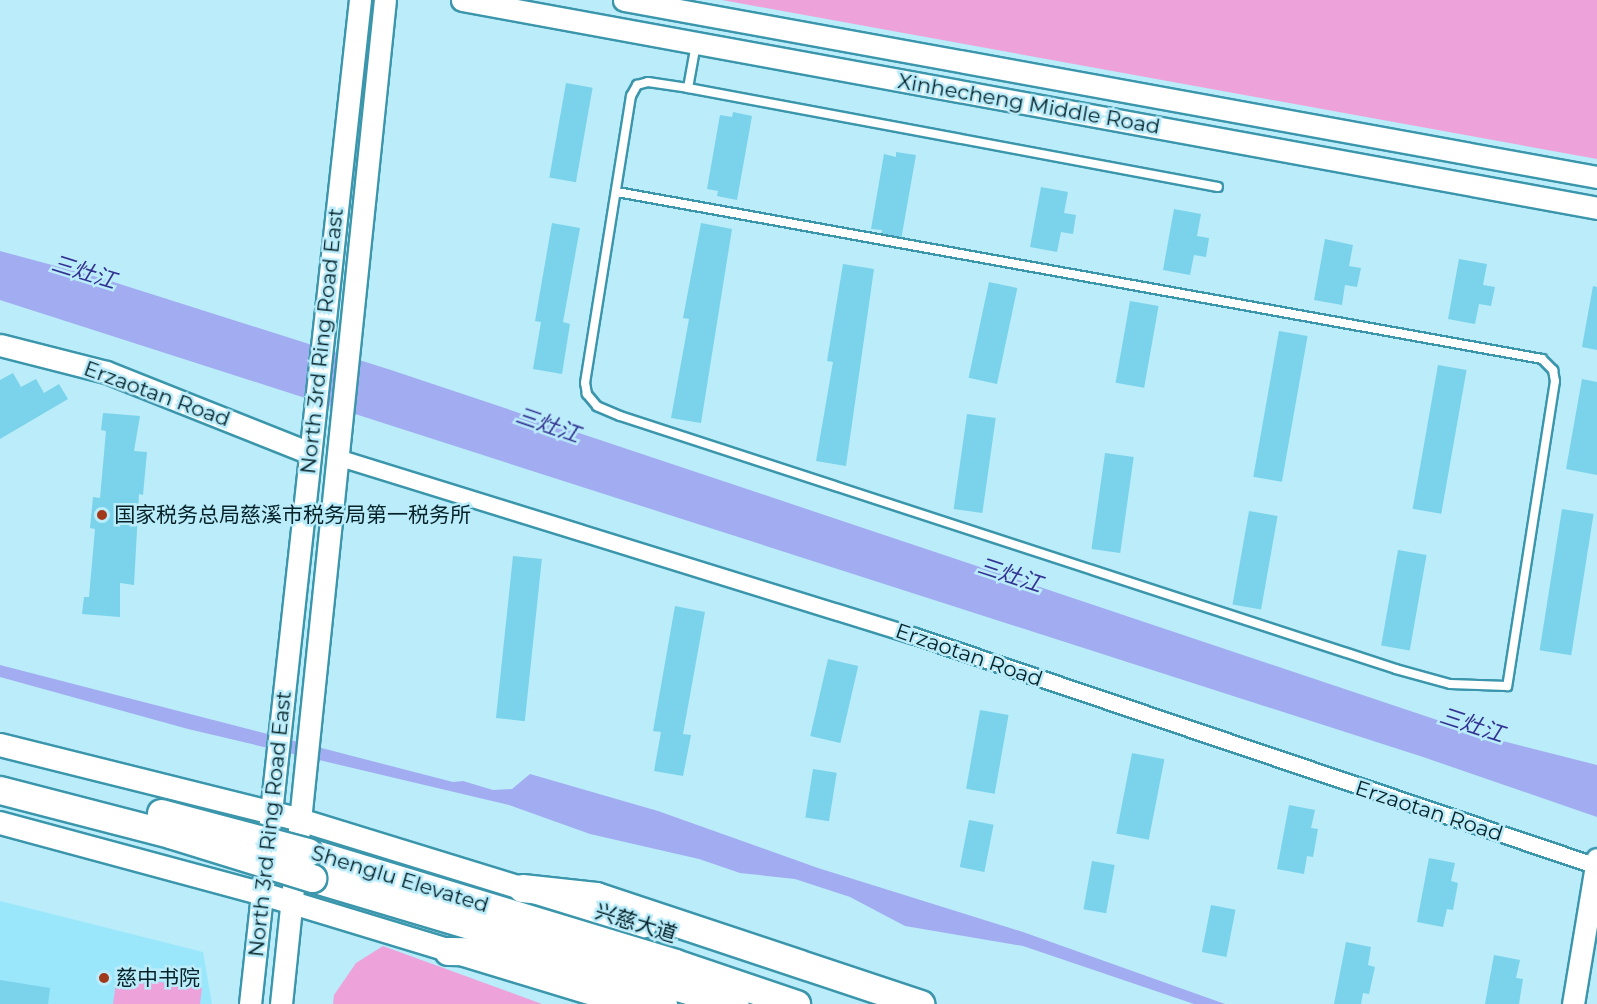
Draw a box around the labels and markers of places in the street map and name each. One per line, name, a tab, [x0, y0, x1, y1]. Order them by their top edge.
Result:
place label: 国家税务总局慈溪市税务局第一税务所	[114, 502, 471, 528]
marker: 国家税务总局慈溪市税务局第一税务所	[95, 508, 109, 522]
place label: 慈中书院	[116, 965, 200, 991]
marker: 慈中书院	[97, 971, 111, 985]

